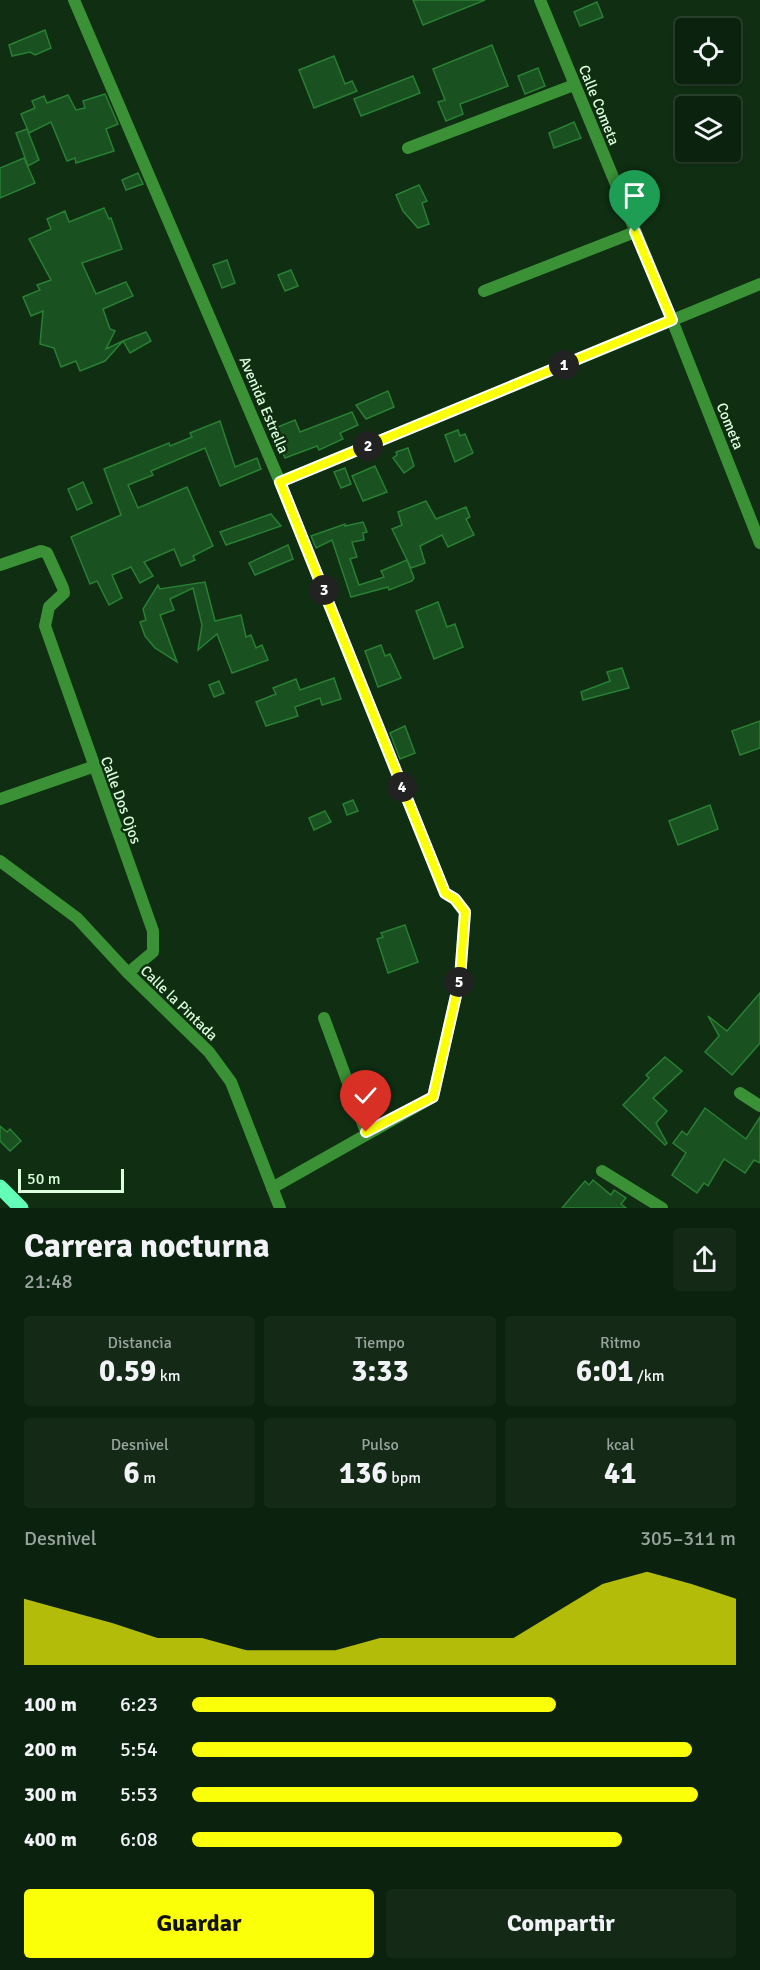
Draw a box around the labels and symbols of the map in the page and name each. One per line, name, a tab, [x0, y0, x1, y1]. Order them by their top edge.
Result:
street label: Calle Cometa	[575, 62, 623, 148]
pin	[609, 170, 660, 232]
pin: 1	[549, 350, 579, 380]
street label: Avenida Estrella	[235, 354, 293, 456]
street label: Cometa	[712, 400, 748, 452]
pin: 2	[353, 431, 383, 461]
pin: 3	[309, 575, 339, 605]
street label: Calle Dos Ojos	[97, 754, 145, 847]
pin: 4	[387, 772, 417, 802]
street label: Calle la Pintada	[137, 962, 221, 1044]
pin: 5	[444, 967, 474, 997]
pin	[340, 1070, 391, 1132]
scale bar	[18, 1166, 124, 1194]

